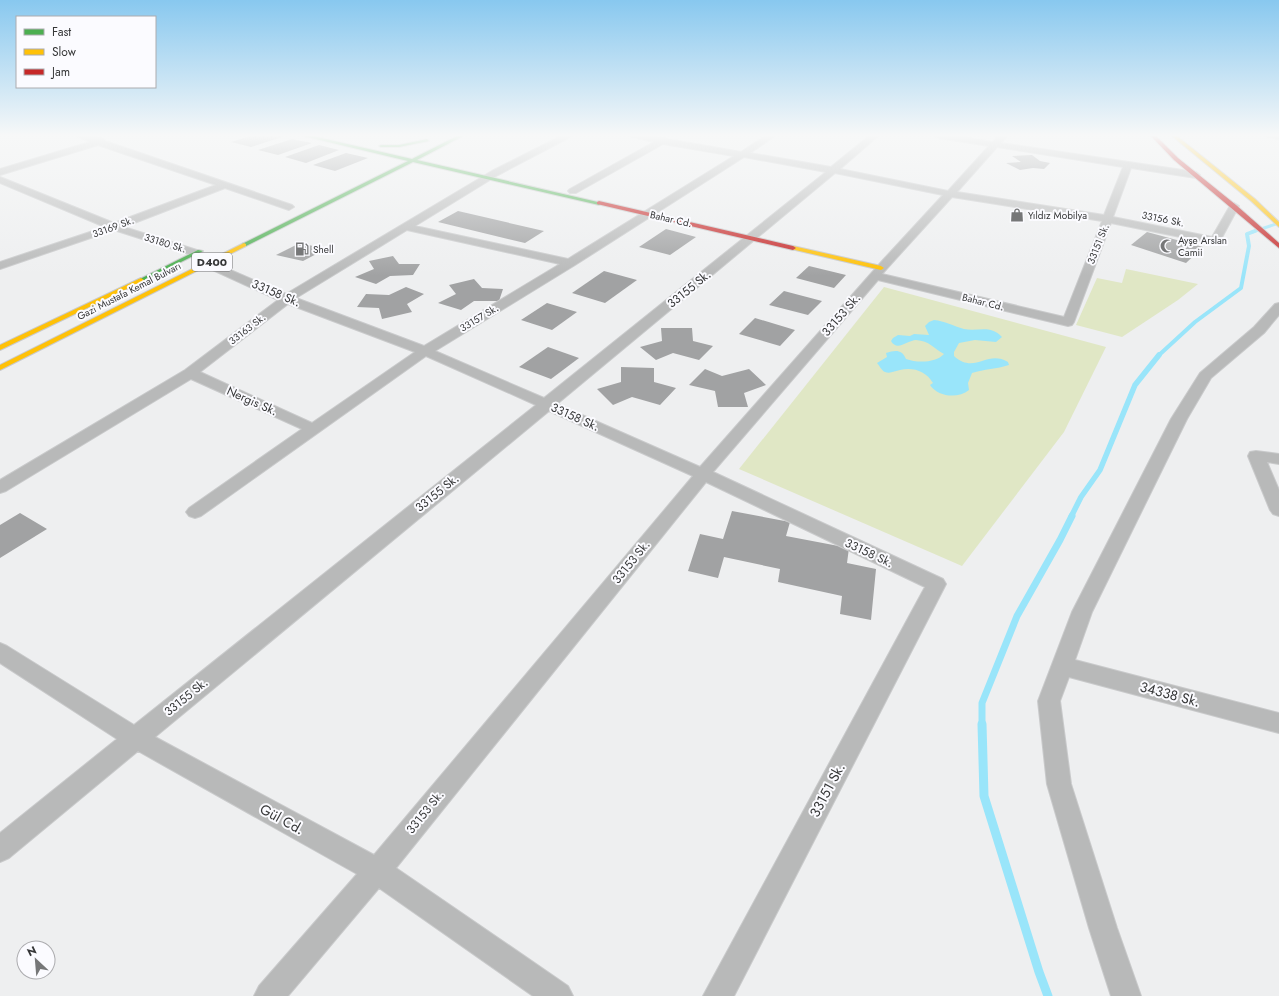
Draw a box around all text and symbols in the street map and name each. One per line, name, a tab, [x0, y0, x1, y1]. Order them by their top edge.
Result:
legend	[16, 16, 156, 88]
text: Fast	[52, 23, 71, 41]
text: Slow	[52, 43, 77, 61]
text: Jam	[50, 63, 70, 81]
street label: Bahar Cd.	[649, 207, 693, 231]
shop icon: Yıldız Mobilya	[1009, 207, 1025, 223]
place label: Yıldız Mobilya	[1028, 208, 1087, 223]
street label: 33156 Sk.	[1140, 208, 1186, 230]
street label: 33169 Sk.	[90, 213, 136, 241]
street label: 33151 Sk.	[1083, 222, 1113, 266]
street label: 33180 Sk.	[142, 230, 188, 256]
place label: Ayşe Arslan Camii	[1178, 233, 1227, 260]
mosque icon: Ayşe Arslan Camii	[1159, 238, 1175, 254]
fuel station icon: Shell	[294, 241, 310, 257]
place label: Shell	[313, 242, 333, 257]
road number: D400	[192, 253, 232, 271]
street label: Gazi Mustafa Kemal Bulvarı	[74, 258, 184, 324]
street label: 33155 Sk.	[663, 266, 715, 312]
street label: 33158 Sk.	[249, 275, 303, 311]
street label: 33153 Sk.	[817, 290, 865, 340]
street label: Bahar Cd.	[961, 290, 1005, 314]
street label: 33157 Sk.	[457, 301, 501, 335]
street label: 33163 Sk.	[226, 310, 268, 348]
street label: Nergis Sk.	[224, 382, 280, 420]
street label: 33158 Sk.	[548, 398, 602, 436]
street label: 33155 Sk.	[411, 470, 463, 516]
street label: 33158 Sk.	[842, 534, 896, 572]
street label: 33153 Sk.	[608, 536, 654, 588]
street label: 33155 Sk.	[160, 674, 212, 720]
street label: 34338 Sk.	[1138, 676, 1202, 712]
street label: 33151 Sk.	[804, 760, 850, 820]
street label: 33153 Sk.	[402, 786, 448, 838]
street label: Gül Cd.	[256, 799, 308, 839]
north arrow	[16, 940, 56, 980]
text: N	[24, 942, 39, 960]

